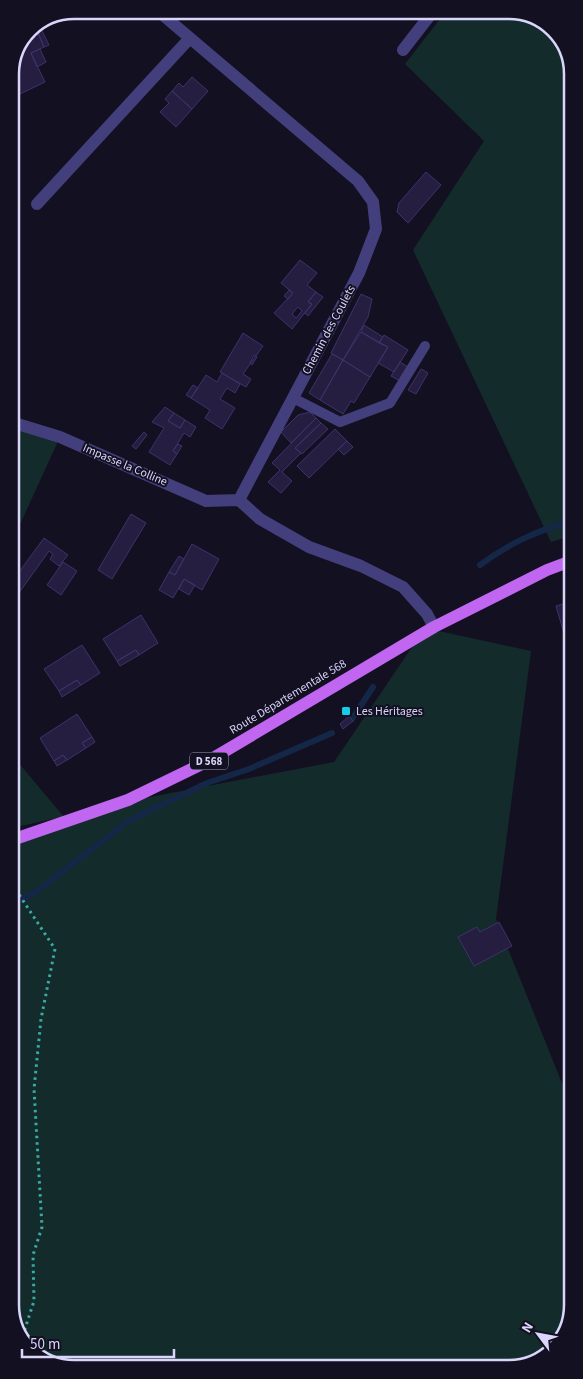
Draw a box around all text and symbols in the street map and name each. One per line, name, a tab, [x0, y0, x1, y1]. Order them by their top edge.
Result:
street label: Chemin des Coulets	[298, 282, 360, 378]
street label: Impasse la Colline	[80, 439, 170, 491]
street label: Route Départementale 568	[226, 655, 350, 739]
place label: Les Héritages	[356, 703, 423, 720]
marker: Les Héritages	[340, 705, 352, 717]
road number: D 568	[190, 752, 228, 769]
north arrow	[513, 1309, 563, 1359]
text: N	[517, 1318, 539, 1337]
scale bar	[22, 1326, 175, 1358]
text: 50 m	[30, 1334, 60, 1355]

